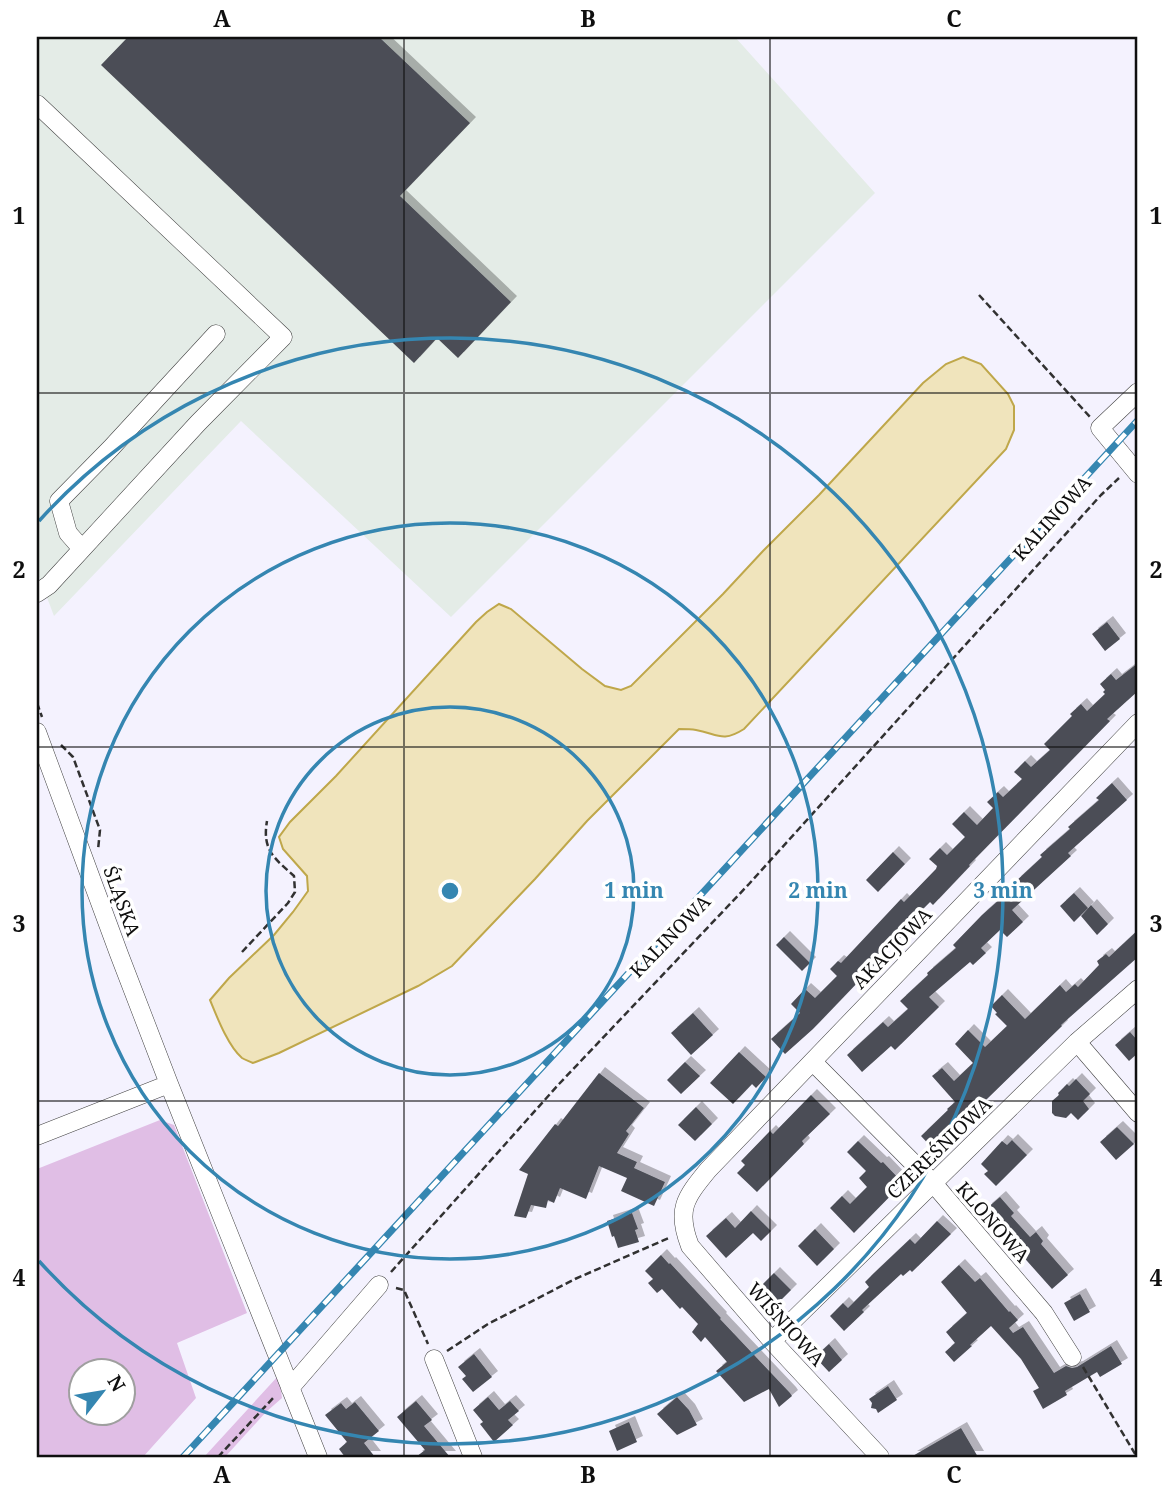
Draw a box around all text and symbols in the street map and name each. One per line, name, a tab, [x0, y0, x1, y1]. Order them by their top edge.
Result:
text: A	[213, 2, 231, 34]
text: B	[580, 2, 596, 34]
text: C	[946, 2, 962, 34]
text: 1	[13, 199, 26, 231]
text: 1	[1150, 199, 1163, 231]
street label: KALINOWA	[1007, 470, 1097, 566]
text: 2	[13, 553, 26, 585]
text: 2	[1150, 553, 1163, 585]
street label: ŚLĄSKA	[97, 862, 147, 940]
text: 1 min	[604, 876, 664, 904]
text: 2 min	[788, 876, 848, 904]
text: 3 min	[973, 876, 1033, 904]
centre of rings	[438, 879, 462, 903]
street label: KALINOWA	[624, 889, 716, 983]
street label: AKACJOWA	[847, 901, 938, 994]
text: 3	[13, 907, 26, 939]
text: 3	[1150, 907, 1163, 939]
street label: CZEREŚNIOWA	[881, 1091, 998, 1205]
street label: KLONOWA	[951, 1176, 1036, 1268]
text: 4	[13, 1261, 26, 1293]
text: 4	[1150, 1261, 1163, 1293]
street label: WIŚNIOWA	[741, 1277, 831, 1372]
north arrow	[66, 1358, 136, 1428]
text: N	[102, 1370, 132, 1396]
text: A	[213, 1458, 231, 1490]
text: B	[580, 1458, 596, 1490]
text: C	[946, 1458, 962, 1490]

